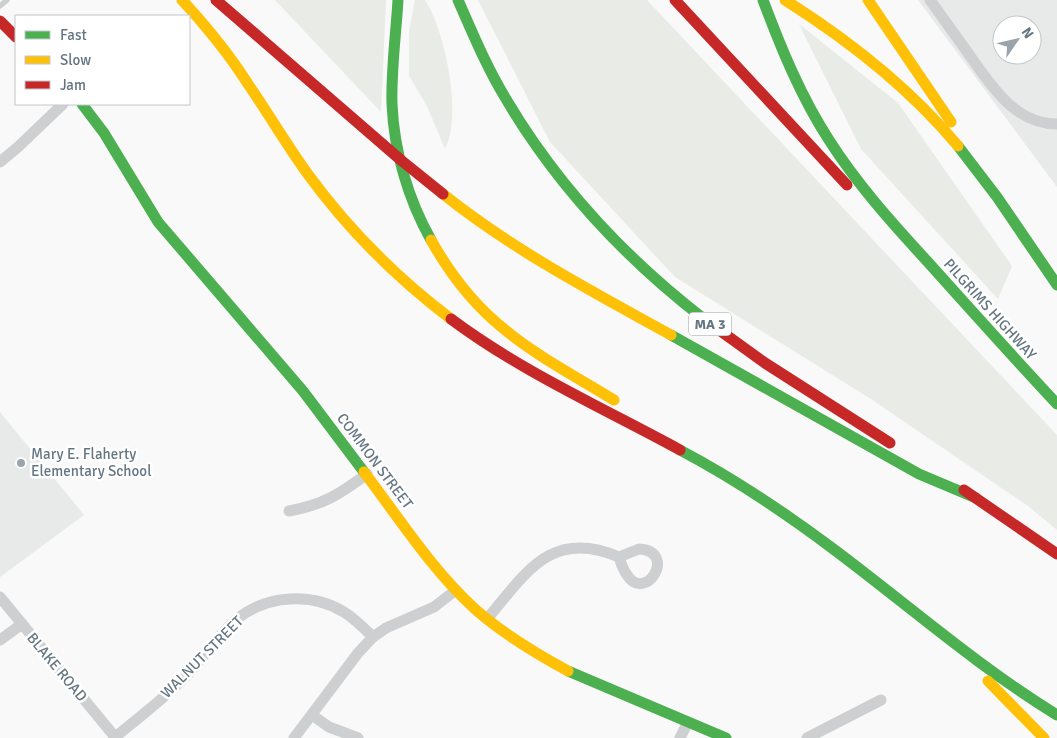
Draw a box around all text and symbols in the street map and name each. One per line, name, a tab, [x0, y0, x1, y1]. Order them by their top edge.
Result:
legend	[15, 15, 190, 105]
north arrow	[992, 15, 1042, 65]
text: N	[1018, 24, 1037, 42]
text: Fast	[60, 26, 87, 44]
text: Slow	[60, 51, 91, 69]
text: Jam	[60, 76, 86, 94]
street label: PILGRIMS HIGHWAY	[940, 255, 1040, 364]
road number: MA 3	[689, 312, 731, 336]
street label: COMMON STREET	[333, 410, 417, 513]
place label: Mary E. Flaherty Elementary School	[31, 445, 152, 480]
marker: Mary E. Flaherty Elementary School	[15, 457, 27, 469]
street label: WALNUT STREET	[157, 612, 247, 702]
street label: BLAKE ROAD	[23, 629, 91, 705]

